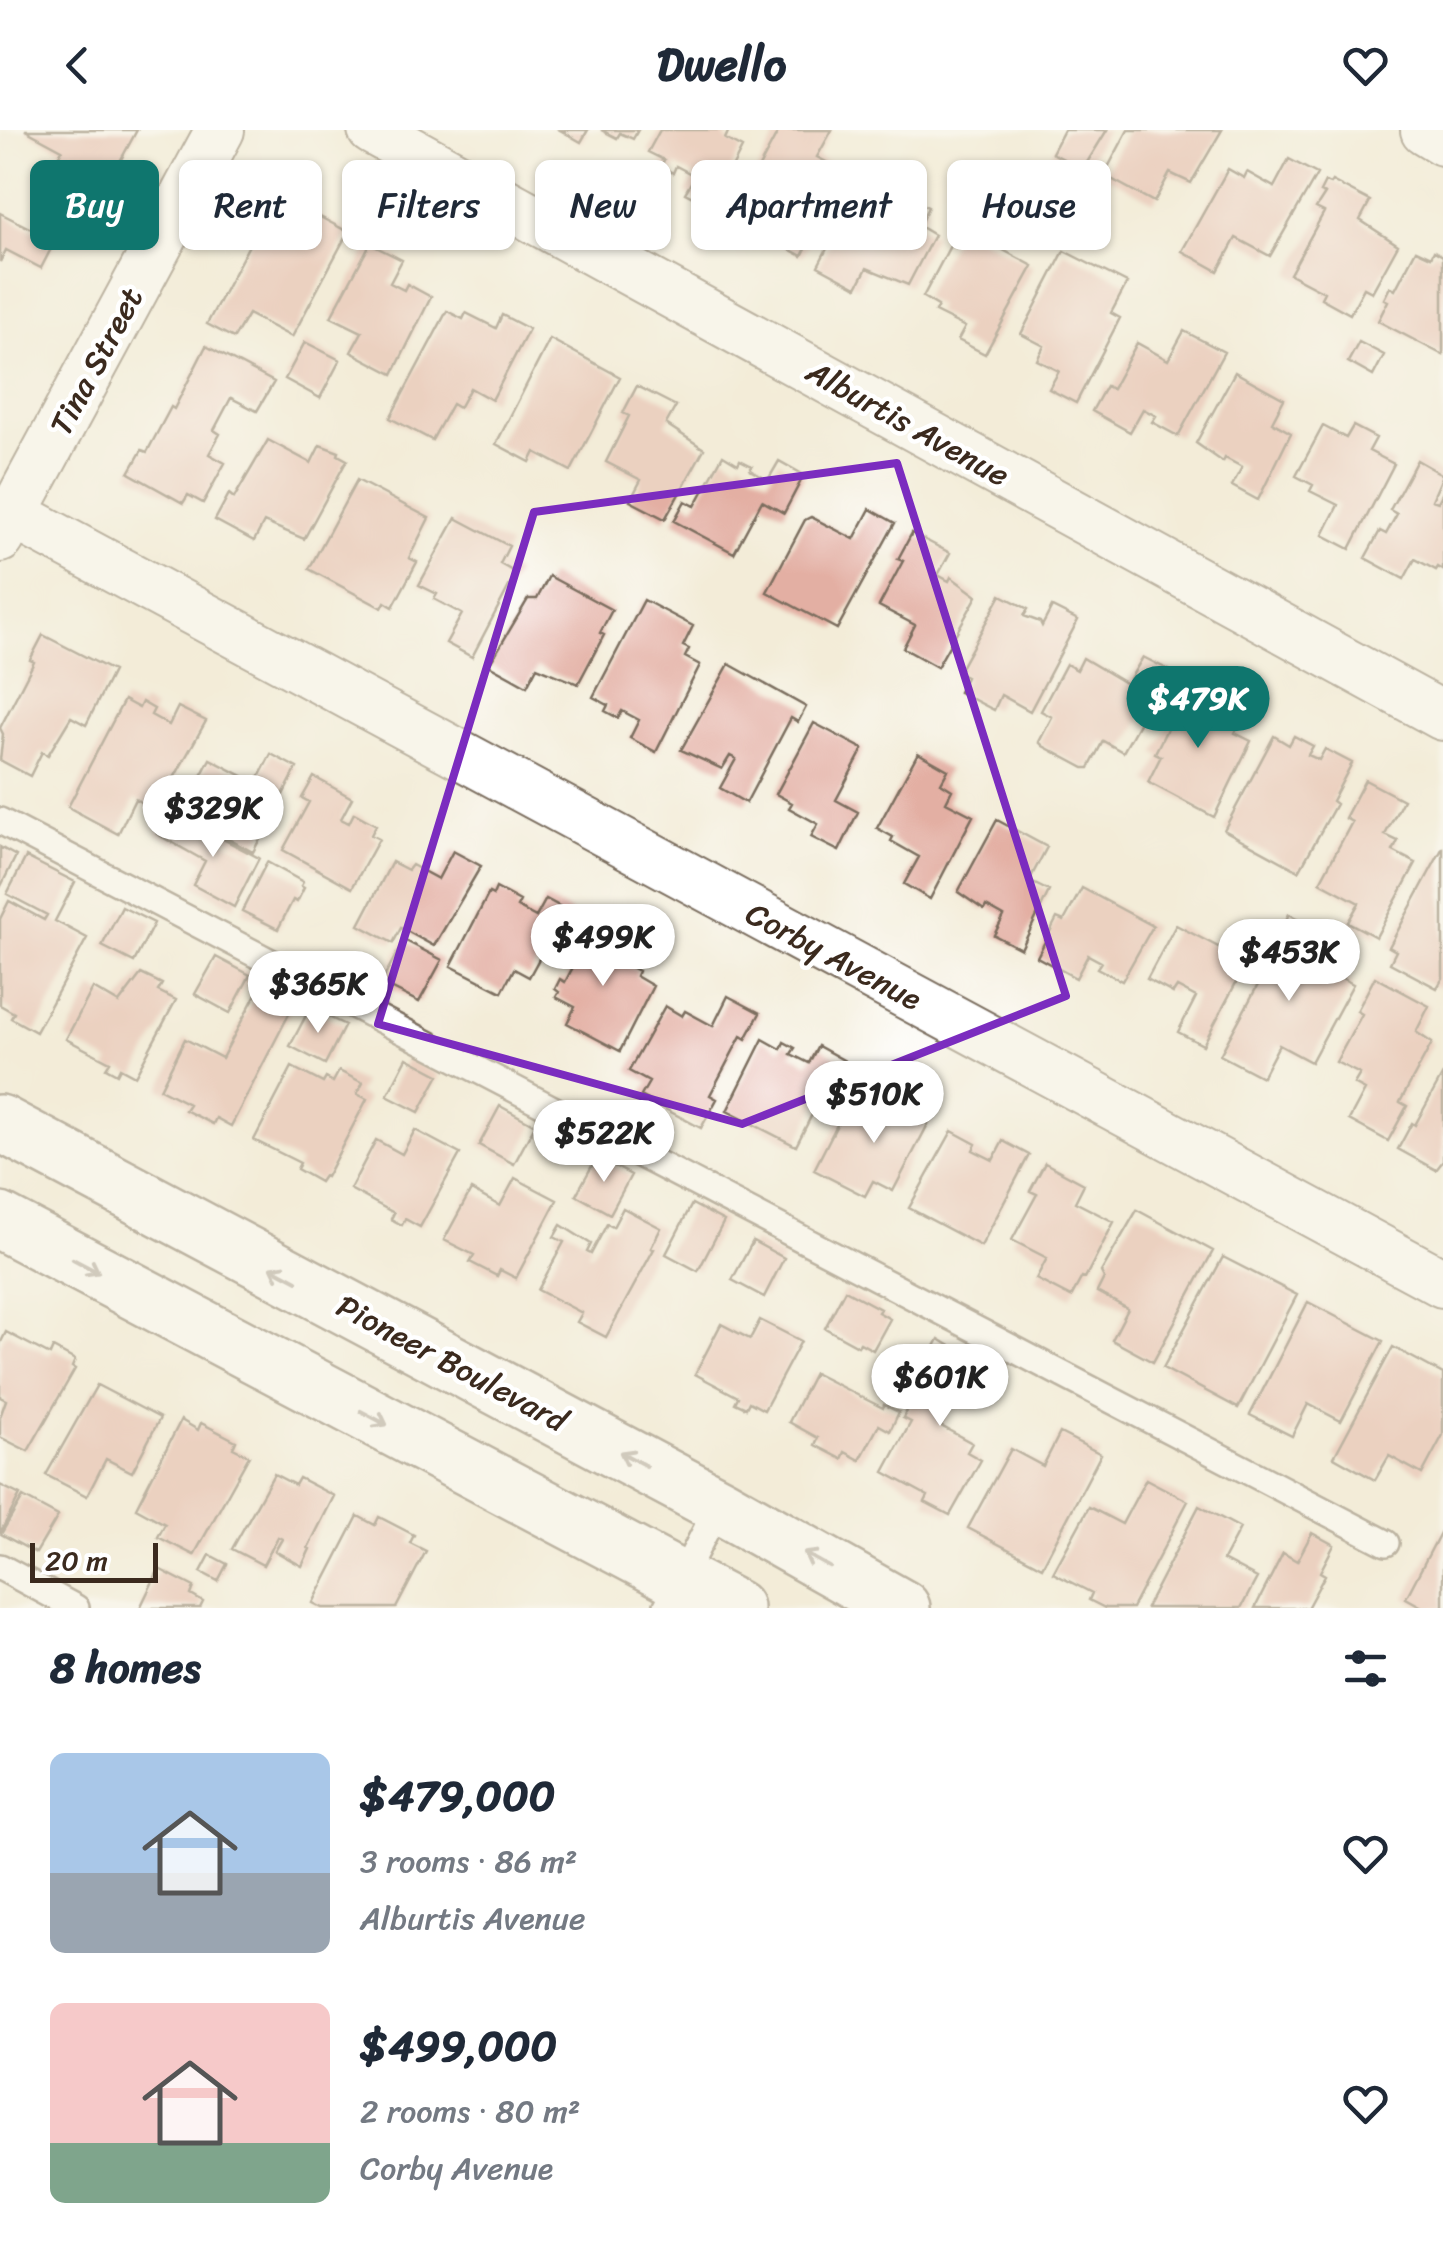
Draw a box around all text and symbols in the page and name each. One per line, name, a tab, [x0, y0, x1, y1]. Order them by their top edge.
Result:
text: Dwello	[657, 25, 786, 105]
icon: back	[50, 38, 105, 93]
icon: heart	[1338, 38, 1393, 93]
chip: Buy	[30, 160, 159, 250]
chip: Rent	[179, 160, 322, 250]
chip: Filters	[342, 160, 515, 250]
chip: New	[535, 160, 671, 250]
chip: Apartment	[691, 160, 927, 250]
chip: House	[947, 160, 1111, 250]
street label: Tina Street	[33, 277, 159, 446]
street label: Alburtis Avenue	[794, 343, 1020, 503]
pin: $479K	[1128, 666, 1268, 751]
text: $479K	[1149, 670, 1247, 727]
pin: $329K	[143, 775, 283, 860]
text: $329K	[165, 779, 261, 836]
street label: Corby Avenue	[735, 886, 932, 1027]
pin: $499K	[533, 904, 673, 989]
text: $499K	[553, 908, 653, 965]
pin: $453K	[1219, 919, 1359, 1004]
text: $453K	[1240, 923, 1338, 980]
pin: $365K	[248, 951, 388, 1036]
text: $365K	[270, 955, 366, 1012]
pin: $510K	[804, 1061, 944, 1146]
text: $510K	[827, 1065, 921, 1122]
pin: $522K	[534, 1100, 674, 1185]
text: $522K	[555, 1104, 653, 1161]
one-way arrow	[71, 1257, 101, 1276]
one-way arrow	[269, 1263, 299, 1283]
street label: Pioneer Boulevard	[326, 1278, 580, 1450]
pin: $601K	[870, 1344, 1010, 1429]
text: $601K	[893, 1348, 987, 1405]
one-way arrow	[358, 1408, 388, 1428]
one-way arrow	[618, 1449, 648, 1468]
text: 20 m	[45, 1536, 108, 1585]
scale bar	[30, 1538, 158, 1582]
one-way arrow	[803, 1550, 832, 1570]
text: 8 homes	[50, 1631, 201, 1705]
icon: filters	[1338, 1641, 1393, 1696]
text: $479,000	[360, 1759, 555, 1833]
icon: home	[130, 1793, 250, 1913]
icon: heart	[1338, 1826, 1393, 1881]
text: 3 rooms · 86 m²	[360, 1833, 577, 1890]
text: Alburtis Avenue	[360, 1890, 585, 1947]
text: $499,000	[360, 2009, 557, 2083]
icon: home	[130, 2043, 250, 2163]
icon: heart	[1338, 2076, 1393, 2131]
text: 2 rooms · 80 m²	[360, 2083, 580, 2140]
text: Corby Avenue	[360, 2140, 553, 2197]

